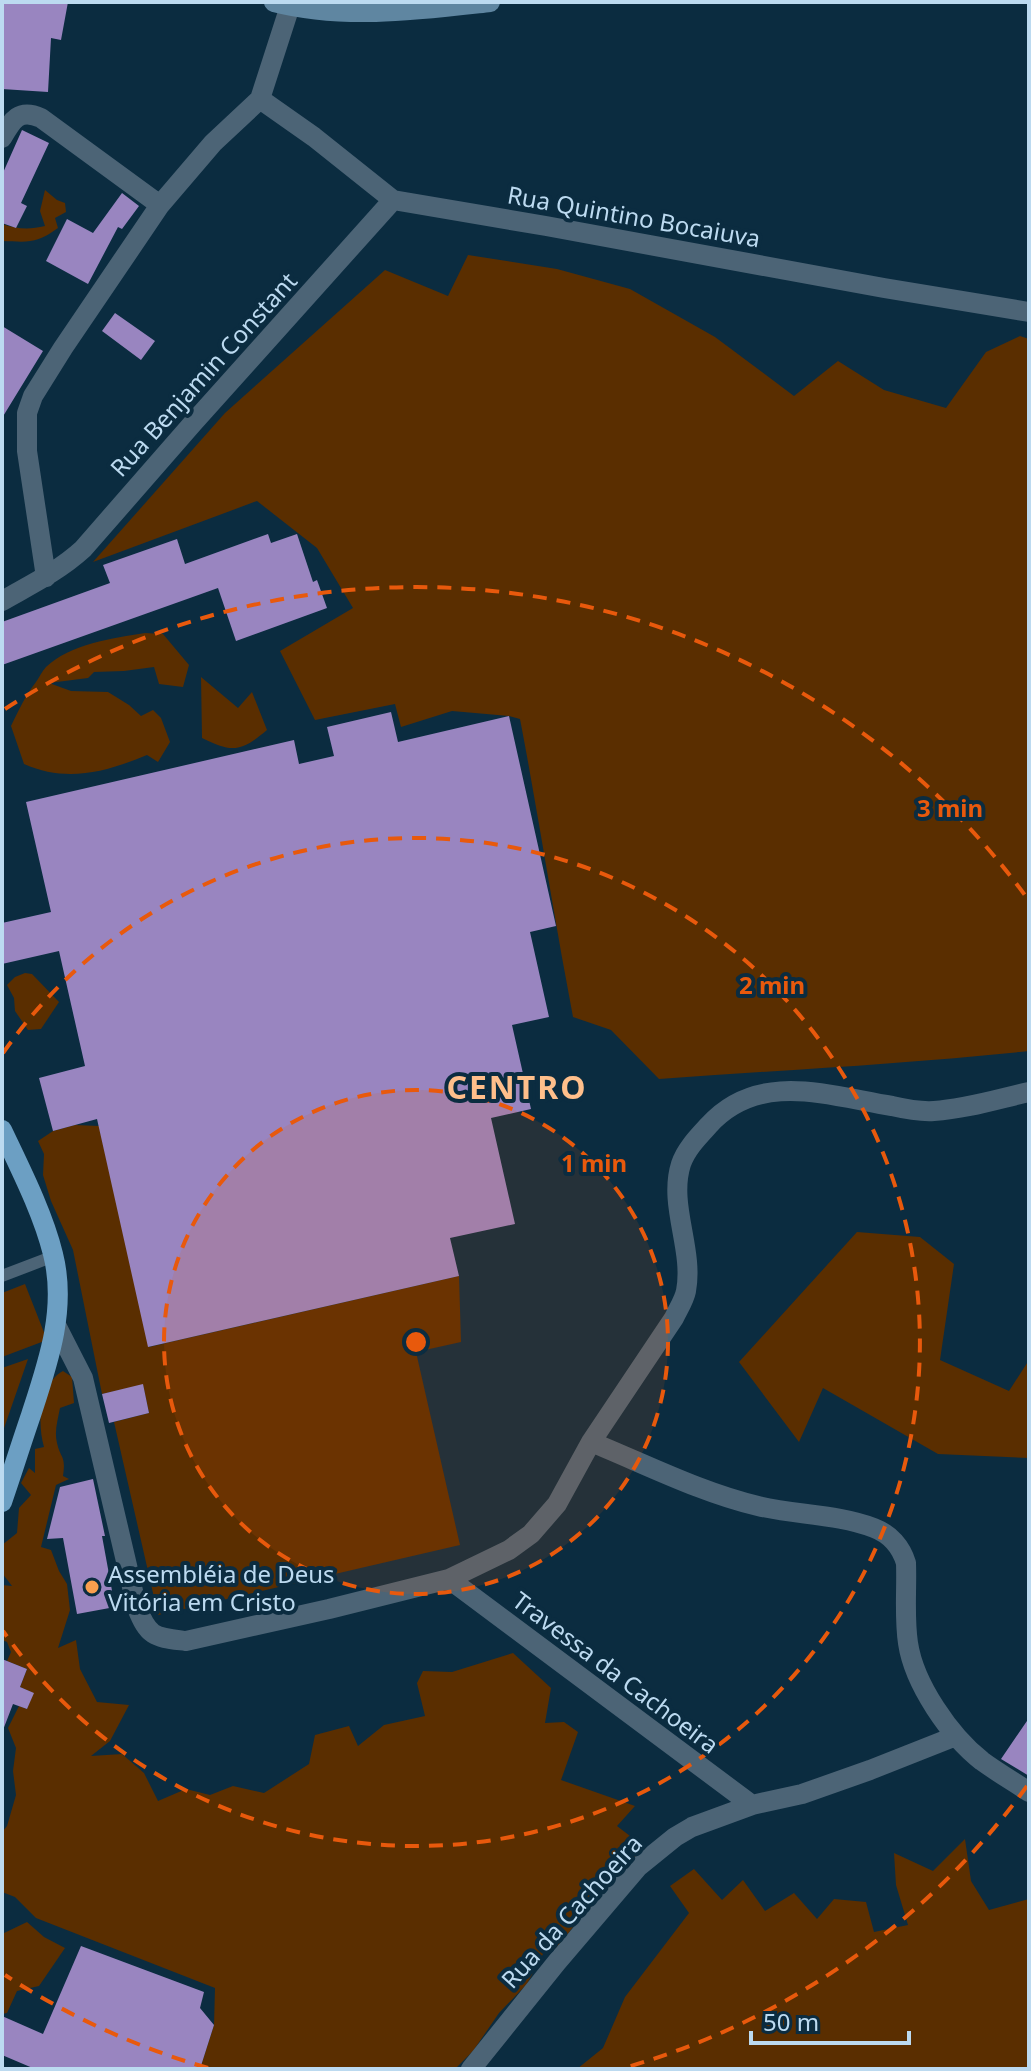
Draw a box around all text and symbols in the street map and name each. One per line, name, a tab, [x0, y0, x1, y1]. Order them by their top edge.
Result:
street label: Rua Quintino Bocaiuva	[505, 177, 763, 255]
street label: Rua Benjamin Constant	[102, 264, 304, 483]
text: 3 min	[917, 791, 983, 824]
text: 2 min	[739, 968, 805, 1001]
district label: CENTRO	[446, 1065, 588, 1108]
text: 1 min	[561, 1146, 627, 1179]
centre of rings	[402, 1328, 430, 1356]
place label: Assembléia de Deus Vitória em Cristo	[108, 1557, 335, 1618]
marker: Assembléia de Deus Vitória em Cristo	[83, 1578, 101, 1596]
street label: Travessa da Cachoeira	[506, 1584, 726, 1760]
street label: Rua da Cachoeira	[493, 1827, 649, 1995]
scale bar	[751, 1995, 909, 2045]
text: 50 m	[763, 2005, 819, 2038]

